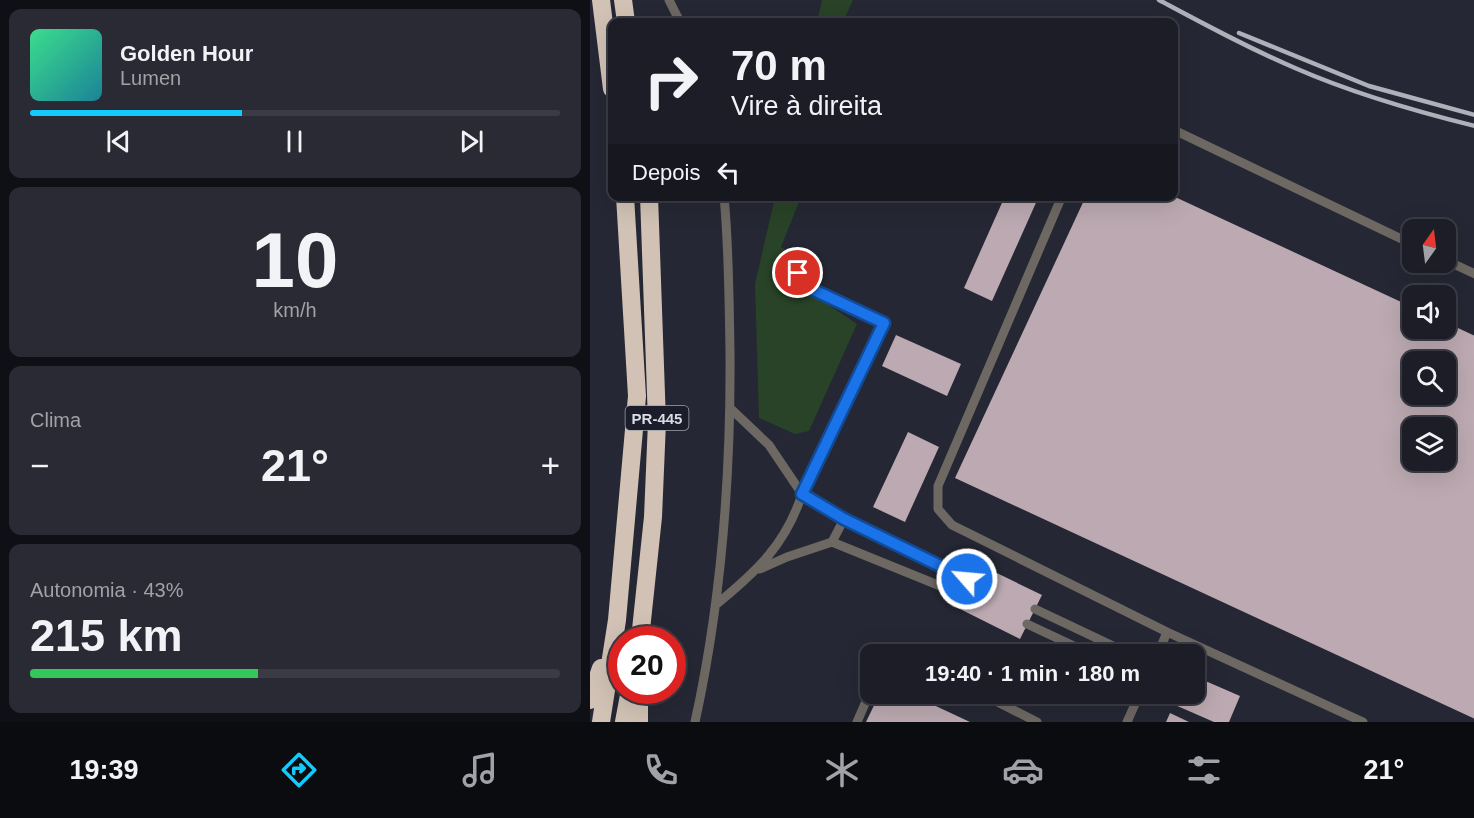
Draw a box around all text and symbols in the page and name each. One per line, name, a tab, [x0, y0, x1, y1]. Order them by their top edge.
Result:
text: Golden Hour	[120, 41, 253, 66]
icon: right	[632, 42, 710, 120]
text: 70 m	[731, 42, 827, 89]
text: Lumen	[120, 67, 181, 89]
text: Vire à direita	[731, 91, 882, 121]
icon: previous	[102, 125, 135, 158]
icon: pause	[278, 125, 311, 158]
icon: next	[455, 125, 488, 158]
icon: left	[712, 156, 745, 189]
text: Depois	[632, 160, 700, 185]
text: 10	[252, 216, 338, 304]
north arrow	[1402, 219, 1456, 273]
map controls	[1402, 219, 1456, 471]
pin	[772, 247, 823, 298]
icon: arrive	[781, 256, 814, 289]
button: sound	[1402, 285, 1456, 339]
text: km/h	[273, 299, 317, 321]
button: search	[1402, 351, 1456, 405]
road number: PR-445	[626, 406, 688, 430]
text: Clima	[30, 409, 81, 431]
button: layers	[1402, 417, 1456, 471]
text: 21°	[261, 440, 329, 491]
text: −	[30, 447, 49, 484]
text: +	[541, 447, 560, 484]
position arrow	[935, 547, 999, 611]
text: Autonomia · 43%	[30, 579, 183, 601]
text: 215 km	[30, 610, 183, 661]
speed limit sign: 20	[608, 626, 686, 704]
text: 19:40 · 1 min · 180 m	[925, 661, 1140, 686]
icon: directions	[278, 749, 320, 791]
icon: music	[459, 749, 501, 791]
icon: phone	[640, 749, 682, 791]
icon: climate	[821, 749, 863, 791]
icon: car	[1002, 749, 1044, 791]
icon: filters	[1183, 749, 1225, 791]
text: 19:39	[70, 755, 139, 785]
text: 21°	[1364, 755, 1404, 785]

